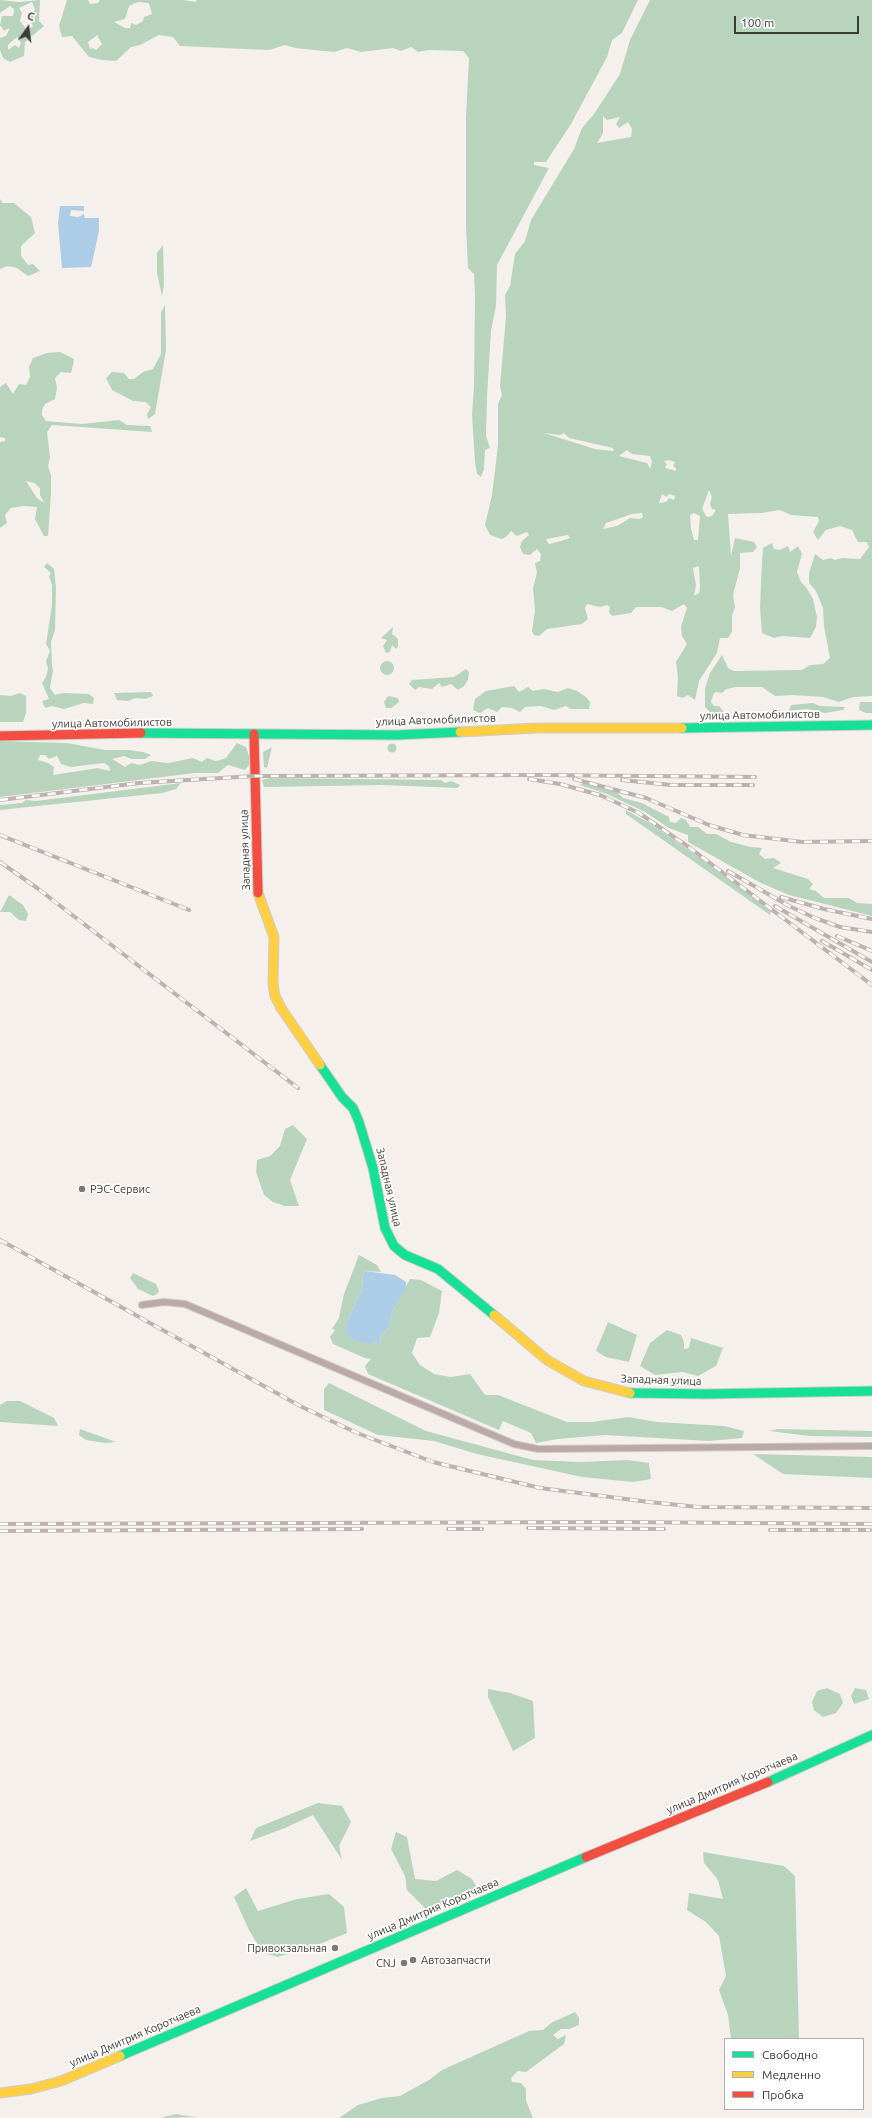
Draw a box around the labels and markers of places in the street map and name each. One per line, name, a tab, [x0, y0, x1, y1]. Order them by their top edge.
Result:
place label: РЭС-Сервис	[90, 1182, 150, 1196]
marker: РЭС-Сервис	[77, 1184, 87, 1194]
place label: Привокзальная	[247, 1941, 327, 1955]
marker: Привокзальная	[330, 1943, 340, 1953]
place label: Автозапчасти	[421, 1953, 491, 1967]
marker: Автозапчасти	[408, 1955, 418, 1965]
place label: CNJ	[376, 1956, 396, 1970]
marker: CNJ	[399, 1958, 409, 1968]

